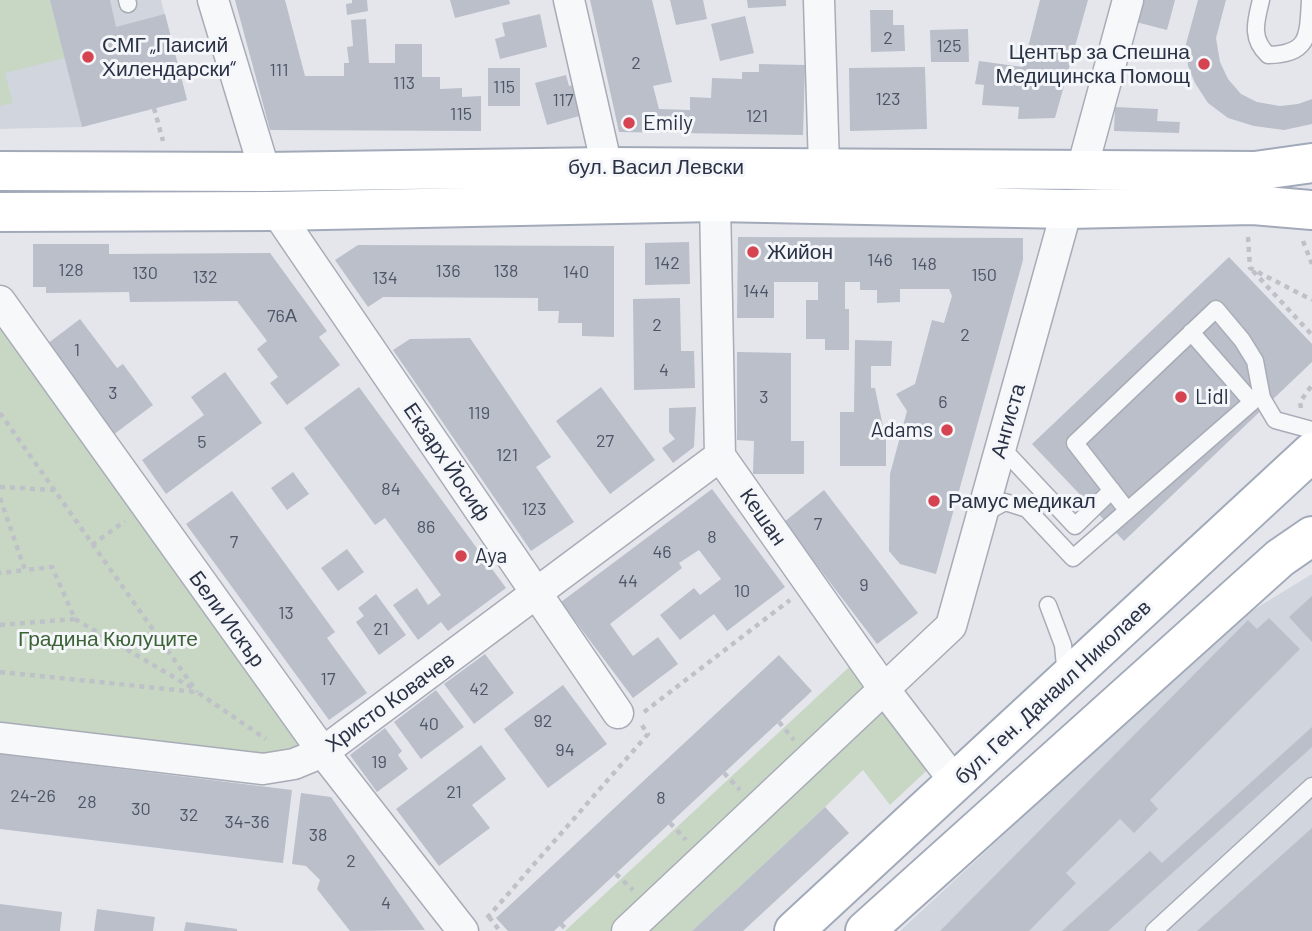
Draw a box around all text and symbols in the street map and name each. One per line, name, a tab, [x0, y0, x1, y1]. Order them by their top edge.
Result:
house number: 2	[883, 27, 893, 49]
place label: СМГ „Паисий Хилендарски“	[102, 32, 236, 82]
house number: 125	[936, 35, 962, 57]
place label: Център за Спешна Медицинска Помощ	[996, 39, 1190, 89]
marker: СМГ „Паисий Хилендарски“	[80, 49, 96, 65]
house number: 2	[631, 52, 641, 74]
marker: Център за Спешна Медицинска Помощ	[1196, 56, 1212, 72]
house number: 111	[269, 59, 289, 81]
house number: 113	[393, 72, 415, 94]
house number: 115	[493, 76, 515, 98]
house number: 123	[875, 88, 901, 110]
house number: 117	[552, 89, 574, 111]
house number: 115	[450, 103, 472, 125]
house number: 121	[746, 105, 768, 127]
place label: Emily	[643, 110, 693, 136]
marker: Emily	[621, 115, 637, 131]
street label: бул. Васил Левски	[568, 154, 744, 180]
place label: Жийон	[767, 239, 833, 265]
marker: Жийон	[745, 244, 761, 260]
house number: 146	[867, 249, 893, 271]
house number: 142	[654, 252, 680, 274]
house number: 148	[911, 253, 937, 275]
house number: 128	[58, 259, 84, 281]
house number: 136	[436, 260, 460, 282]
house number: 138	[494, 260, 518, 282]
house number: 140	[563, 261, 589, 283]
house number: 130	[132, 262, 158, 284]
house number: 150	[971, 264, 997, 286]
house number: 132	[192, 266, 218, 288]
house number: 134	[372, 267, 398, 289]
house number: 144	[743, 280, 769, 302]
house number: 76А	[267, 305, 297, 327]
house number: 2	[652, 314, 662, 336]
house number: 2	[960, 324, 970, 346]
house number: 1	[74, 339, 80, 361]
house number: 4	[659, 359, 669, 381]
street label: Ангиста	[985, 381, 1031, 461]
house number: 3	[108, 382, 118, 404]
place label: Lidl	[1195, 384, 1229, 410]
house number: 3	[759, 386, 769, 408]
marker: Lidl	[1173, 389, 1189, 405]
house number: 6	[938, 391, 948, 413]
street label: Екзарх Йосиф	[398, 398, 496, 526]
house number: 119	[468, 402, 490, 424]
place label: Adams	[871, 417, 933, 443]
marker: Adams	[939, 422, 955, 438]
house number: 27	[596, 430, 614, 452]
house number: 5	[197, 431, 207, 453]
house number: 121	[496, 444, 518, 466]
house number: 84	[381, 478, 401, 500]
street label: Кешан	[734, 484, 792, 550]
place label: Рамус медикал	[948, 488, 1096, 514]
marker: Рамус медикал	[926, 493, 942, 509]
house number: 123	[521, 498, 547, 520]
house number: 7	[814, 513, 822, 535]
house number: 86	[417, 516, 435, 538]
house number: 8	[707, 526, 717, 548]
house number: 7	[230, 531, 238, 553]
house number: 46	[652, 541, 672, 563]
place label: Aya	[475, 543, 507, 569]
marker: Aya	[453, 548, 469, 564]
street label: Бели Искър	[184, 566, 270, 672]
house number: 44	[618, 570, 638, 592]
house number: 9	[859, 574, 869, 596]
house number: 10	[734, 580, 750, 602]
street label: бул. Ген. Данаил Николаев	[950, 595, 1156, 789]
house number: 13	[278, 602, 294, 624]
house number: 21	[373, 618, 389, 640]
park label: Градина Кюлуците	[18, 626, 198, 652]
street label: Христо Ковачев	[321, 647, 459, 757]
house number: 17	[321, 668, 335, 690]
house number: 42	[469, 678, 489, 700]
house number: 92	[533, 710, 553, 732]
house number: 40	[419, 713, 439, 735]
house number: 94	[555, 739, 575, 761]
house number: 19	[371, 751, 387, 773]
house number: 21	[446, 781, 462, 803]
house number: 24-26	[10, 785, 56, 807]
house number: 8	[656, 787, 666, 809]
house number: 28	[77, 791, 97, 813]
house number: 30	[131, 798, 151, 820]
house number: 32	[180, 804, 198, 826]
house number: 34-36	[225, 811, 269, 833]
house number: 38	[309, 824, 327, 846]
house number: 2	[346, 850, 356, 872]
house number: 4	[381, 892, 391, 914]

